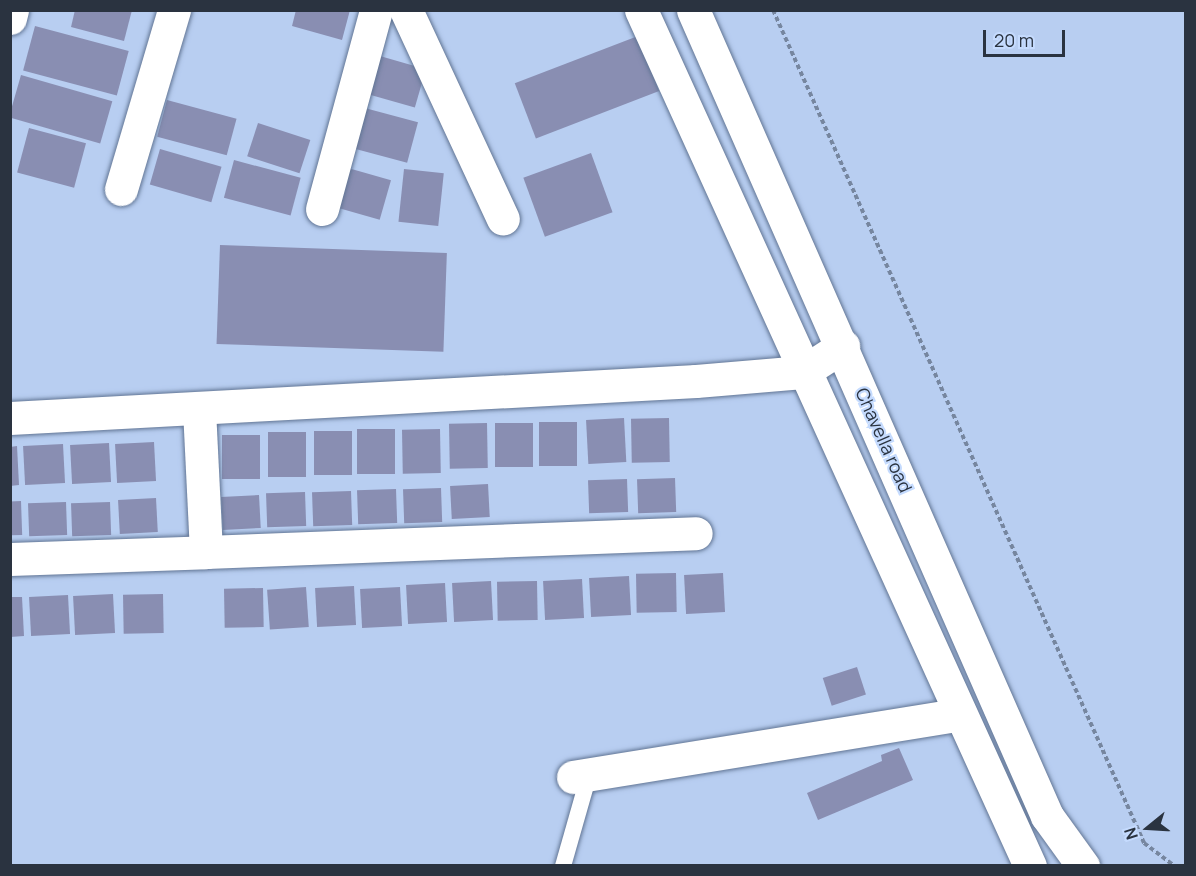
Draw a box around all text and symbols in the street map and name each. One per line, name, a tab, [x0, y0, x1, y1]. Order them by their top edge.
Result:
scale bar	[986, 18, 1068, 56]
text: 20 m	[994, 28, 1034, 52]
street label: Chavella road	[851, 384, 917, 496]
north arrow	[1118, 798, 1178, 858]
text: N	[1119, 825, 1143, 842]

